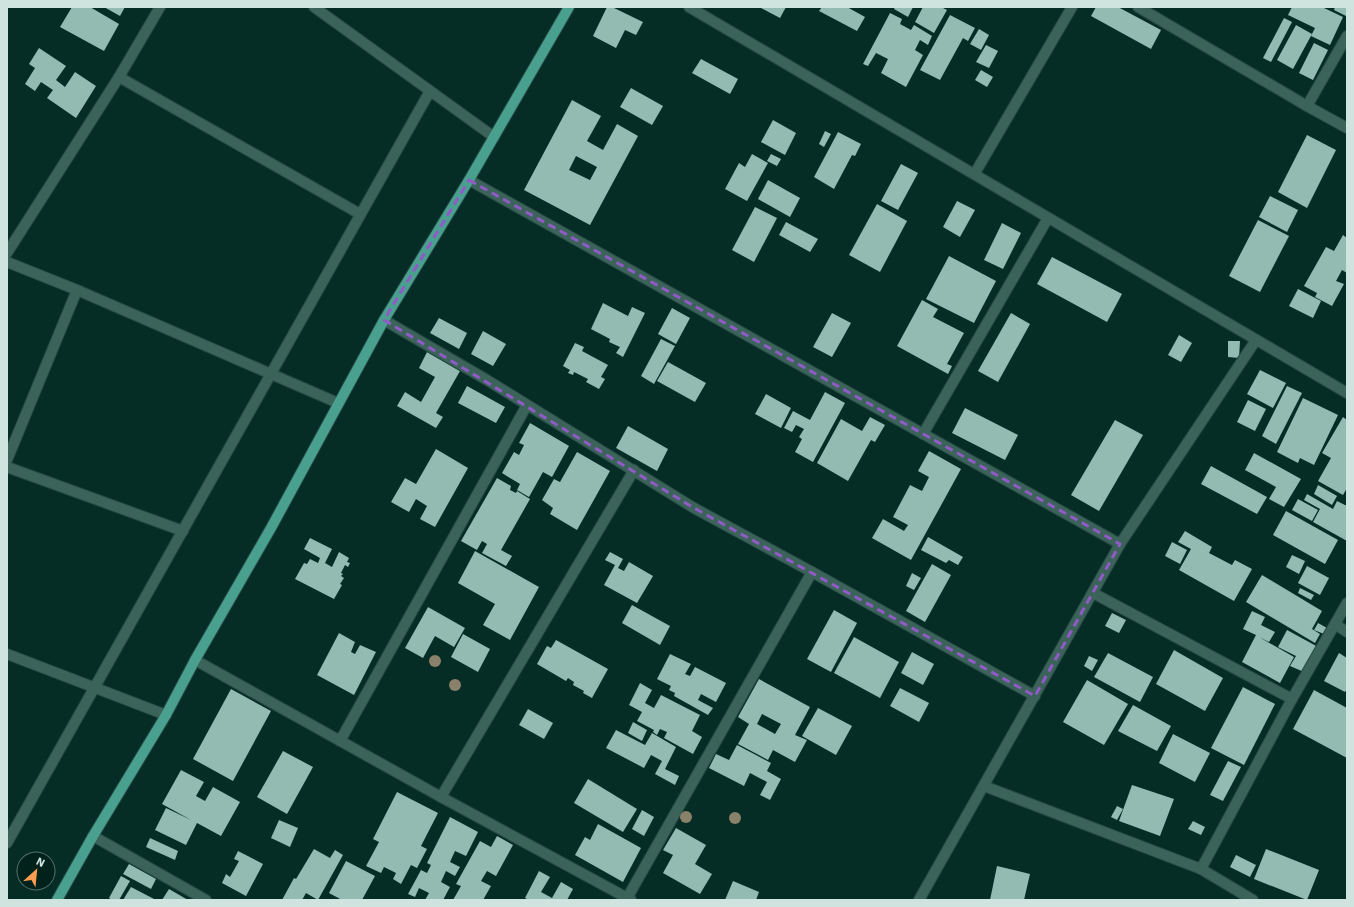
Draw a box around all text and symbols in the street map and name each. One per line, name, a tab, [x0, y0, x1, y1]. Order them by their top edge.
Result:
north arrow	[16, 851, 56, 891]
text: N	[34, 854, 47, 870]

